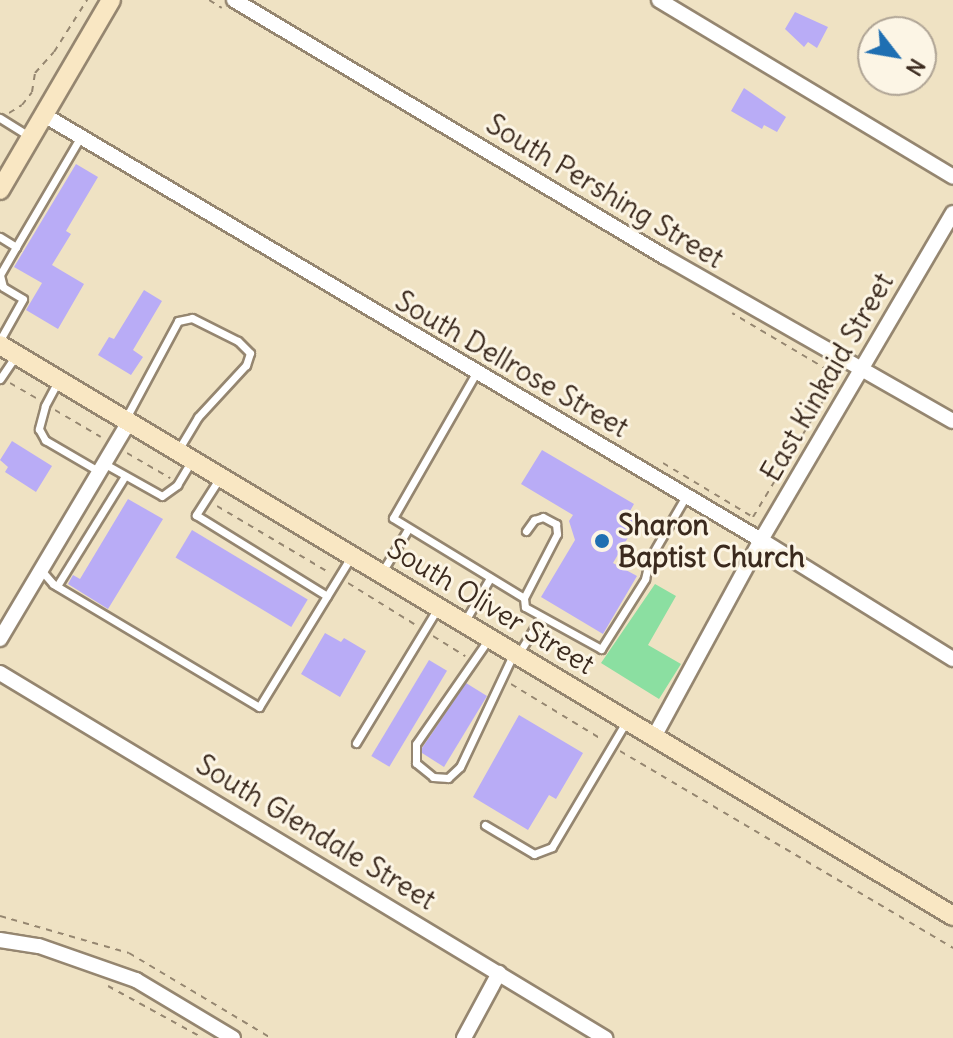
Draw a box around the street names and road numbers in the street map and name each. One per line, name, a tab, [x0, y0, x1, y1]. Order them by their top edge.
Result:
street label: South Pershing Street	[480, 107, 730, 275]
street label: East Kinkaid Street	[754, 267, 900, 487]
street label: South Dellrose Street	[389, 284, 635, 444]
street label: South Oliver Street	[381, 531, 601, 681]
street label: South Glendale Street	[190, 747, 442, 917]

